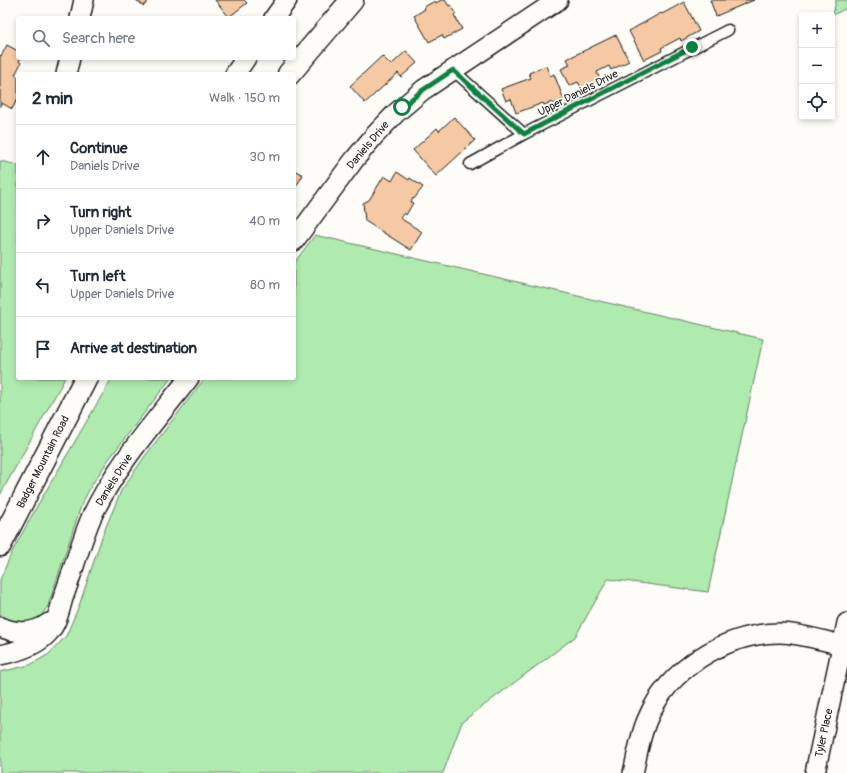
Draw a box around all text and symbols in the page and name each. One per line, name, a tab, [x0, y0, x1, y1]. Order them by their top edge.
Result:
map controls	[799, 12, 835, 120]
button: +	[799, 12, 835, 48]
search box	[16, 16, 296, 60]
icon: search	[30, 27, 52, 49]
text: Search here	[62, 29, 135, 48]
route end	[683, 38, 701, 56]
button: −	[799, 48, 835, 84]
street label: Upper Daniels Drive	[536, 67, 621, 119]
button: locate	[799, 84, 835, 120]
text: 2 min	[32, 88, 73, 109]
text: Walk · 150 m	[209, 90, 280, 106]
route start	[393, 98, 411, 116]
street label: Daniels Drive	[344, 118, 392, 172]
text: Continue	[70, 139, 128, 158]
icon: ahead	[32, 146, 54, 168]
text: 30 m	[250, 149, 280, 165]
text: Daniels Drive	[70, 158, 139, 174]
text: Turn right	[70, 203, 131, 222]
icon: right	[32, 210, 54, 232]
text: 40 m	[249, 213, 280, 229]
text: Upper Daniels Drive	[70, 222, 174, 238]
text: Turn left	[70, 267, 126, 286]
icon: left	[32, 274, 54, 296]
text: 80 m	[250, 277, 280, 293]
text: Upper Daniels Drive	[70, 286, 174, 302]
icon: arrive	[32, 338, 54, 360]
text: Arrive at destination	[70, 339, 197, 358]
street label: Badger Mountain Road	[14, 414, 72, 510]
street label: Daniels Drive	[93, 451, 135, 508]
street label: Tyler Place	[812, 707, 836, 759]

